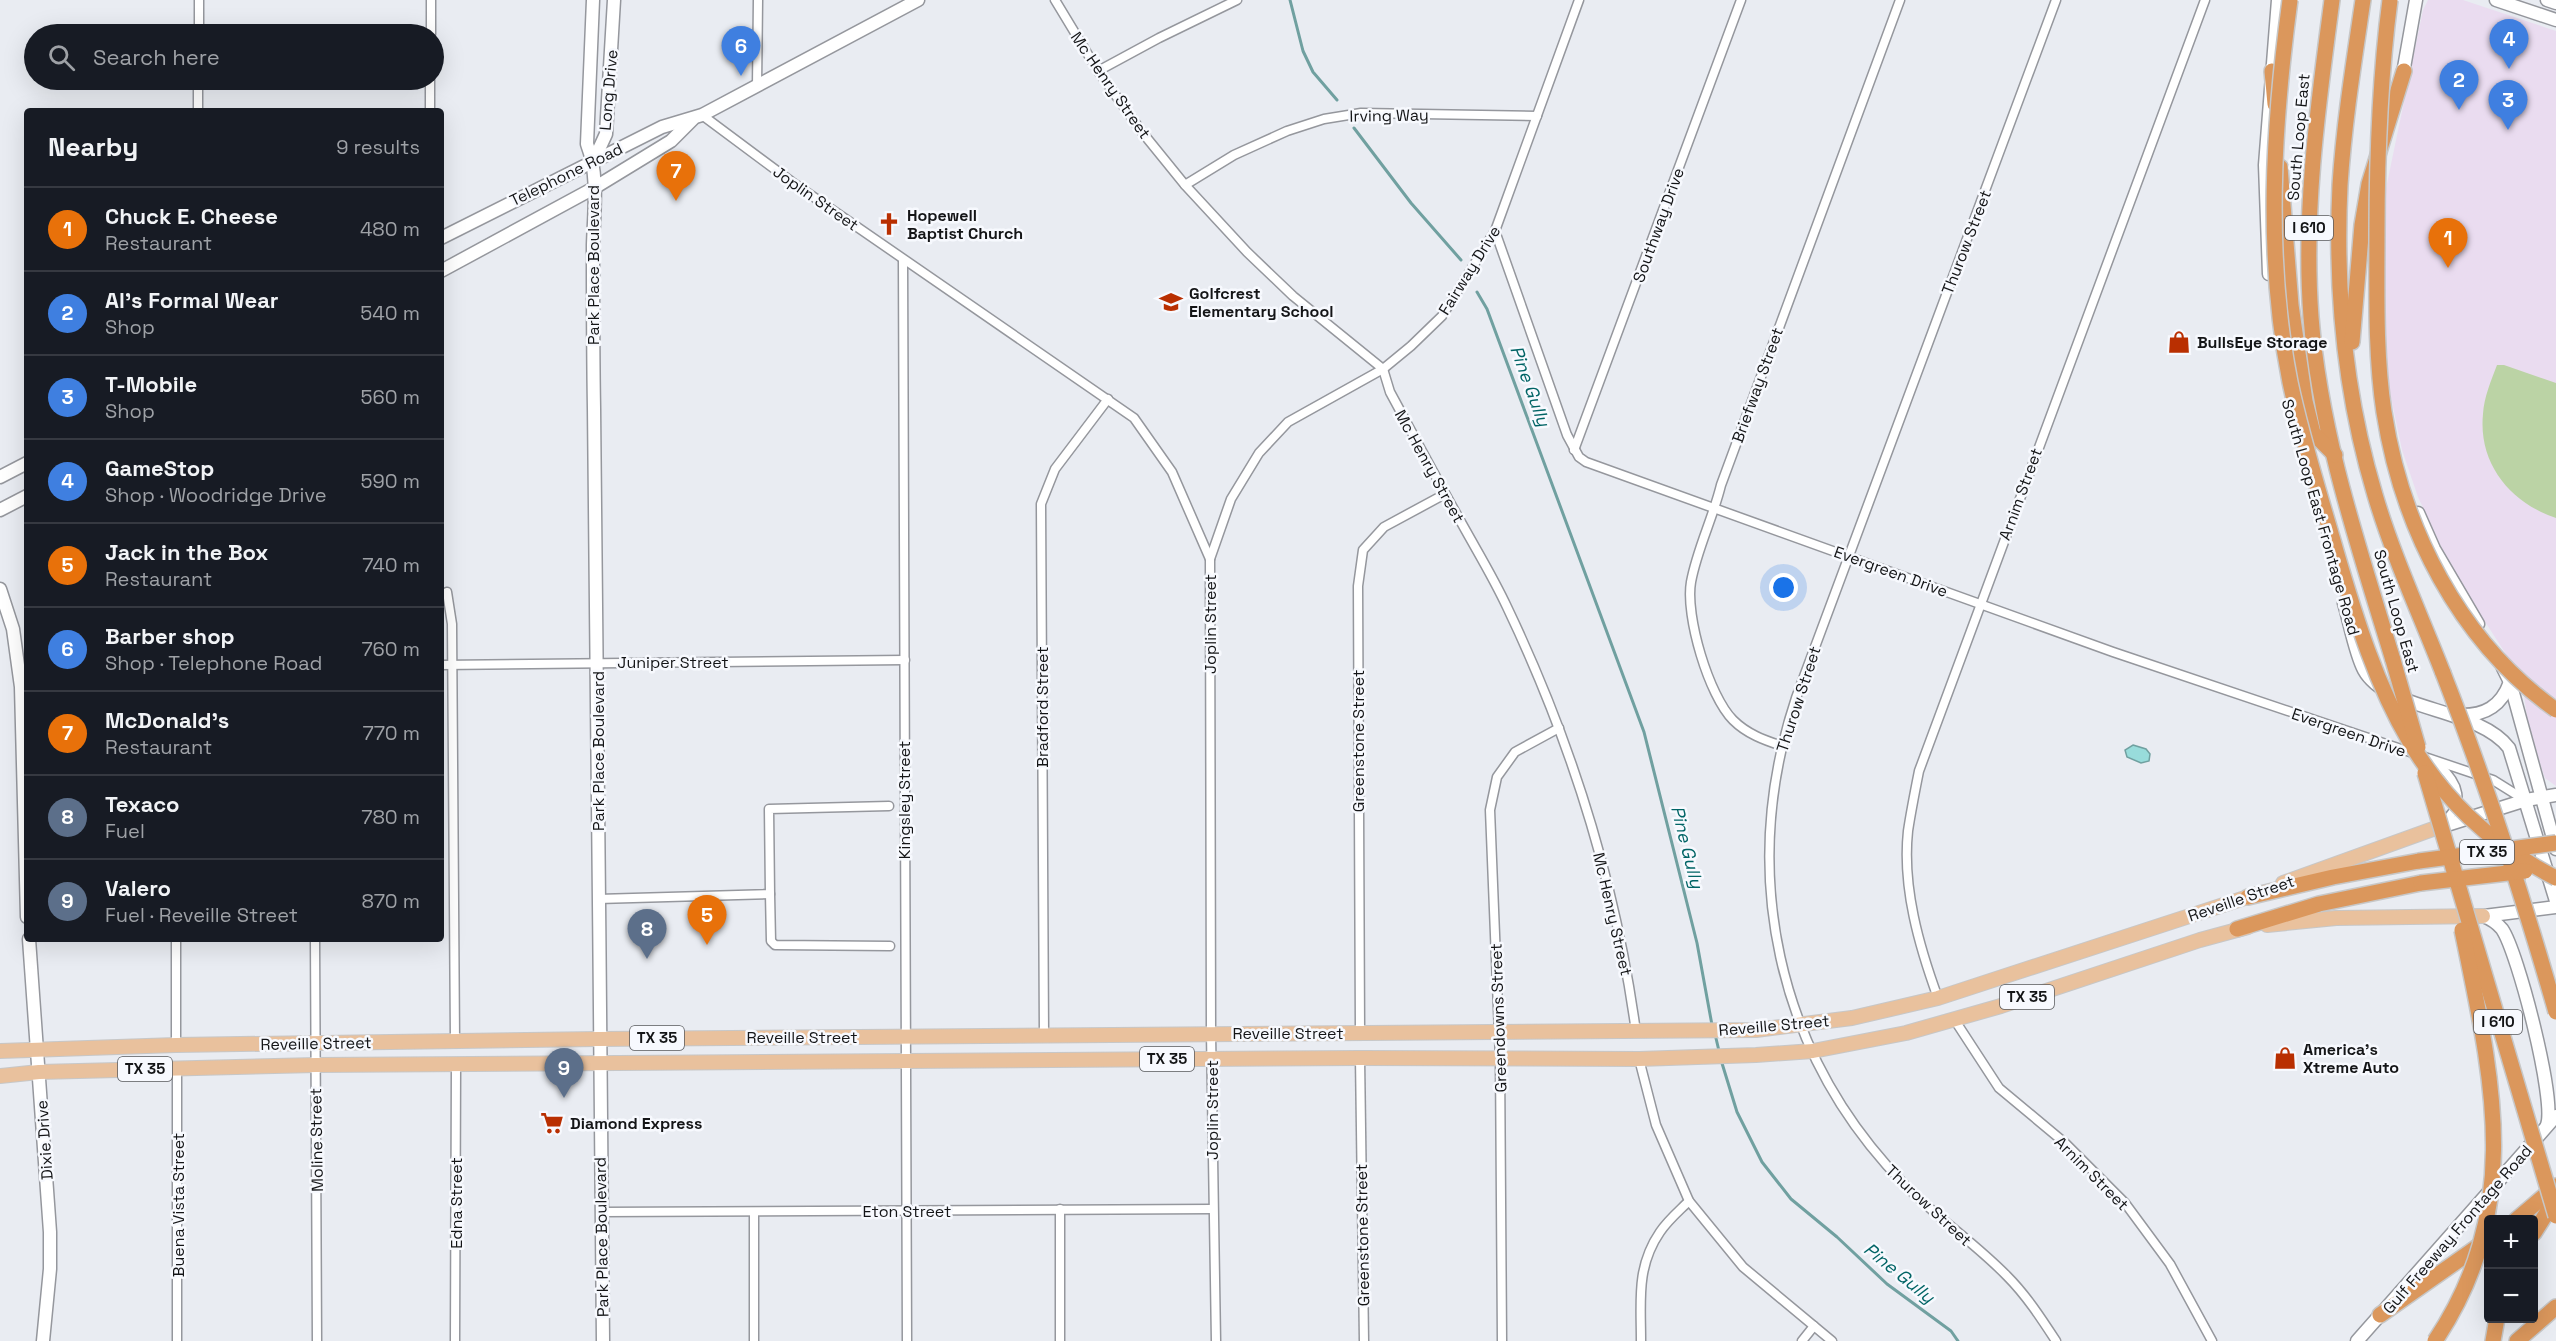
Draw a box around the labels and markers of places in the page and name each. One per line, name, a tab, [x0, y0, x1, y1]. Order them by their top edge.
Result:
pin: 4	[2490, 20, 2528, 69]
pin: 6	[722, 26, 760, 76]
pin: 2	[2440, 60, 2478, 110]
pin: 3	[2488, 80, 2528, 130]
pin: 7	[656, 152, 696, 201]
place label: Hopewell Baptist Church	[907, 205, 1023, 244]
church icon: Hopewell Baptist Church	[876, 211, 902, 237]
pin: 1	[2428, 218, 2468, 268]
place label: Golfcrest Elementary School	[1189, 283, 1333, 322]
school or university icon: Golfcrest Elementary School	[1158, 289, 1184, 315]
shop icon: BullsEye Storage	[2166, 329, 2192, 355]
place label: BullsEye Storage	[2197, 332, 2328, 353]
pin: 5	[688, 896, 726, 945]
pin: 8	[628, 910, 666, 959]
place label: America's Xtreme Auto	[2303, 1039, 2399, 1078]
shop icon: America's Xtreme Auto	[2272, 1045, 2298, 1071]
pin: 9	[544, 1048, 584, 1098]
supermarket icon: Diamond Express	[539, 1110, 565, 1136]
place label: Diamond Express	[570, 1113, 702, 1134]

